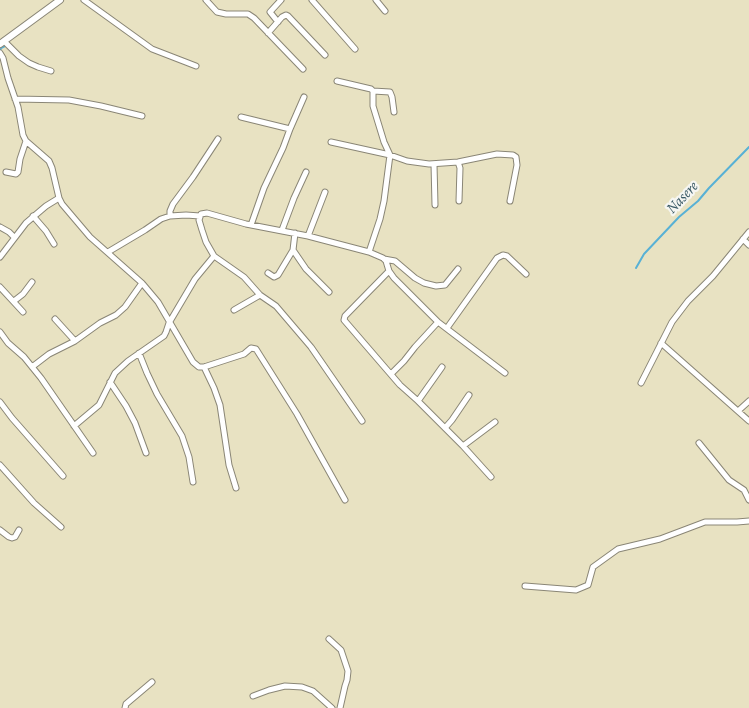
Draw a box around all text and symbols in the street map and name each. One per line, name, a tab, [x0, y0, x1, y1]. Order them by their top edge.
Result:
water label: Nasere	[663, 178, 703, 218]

